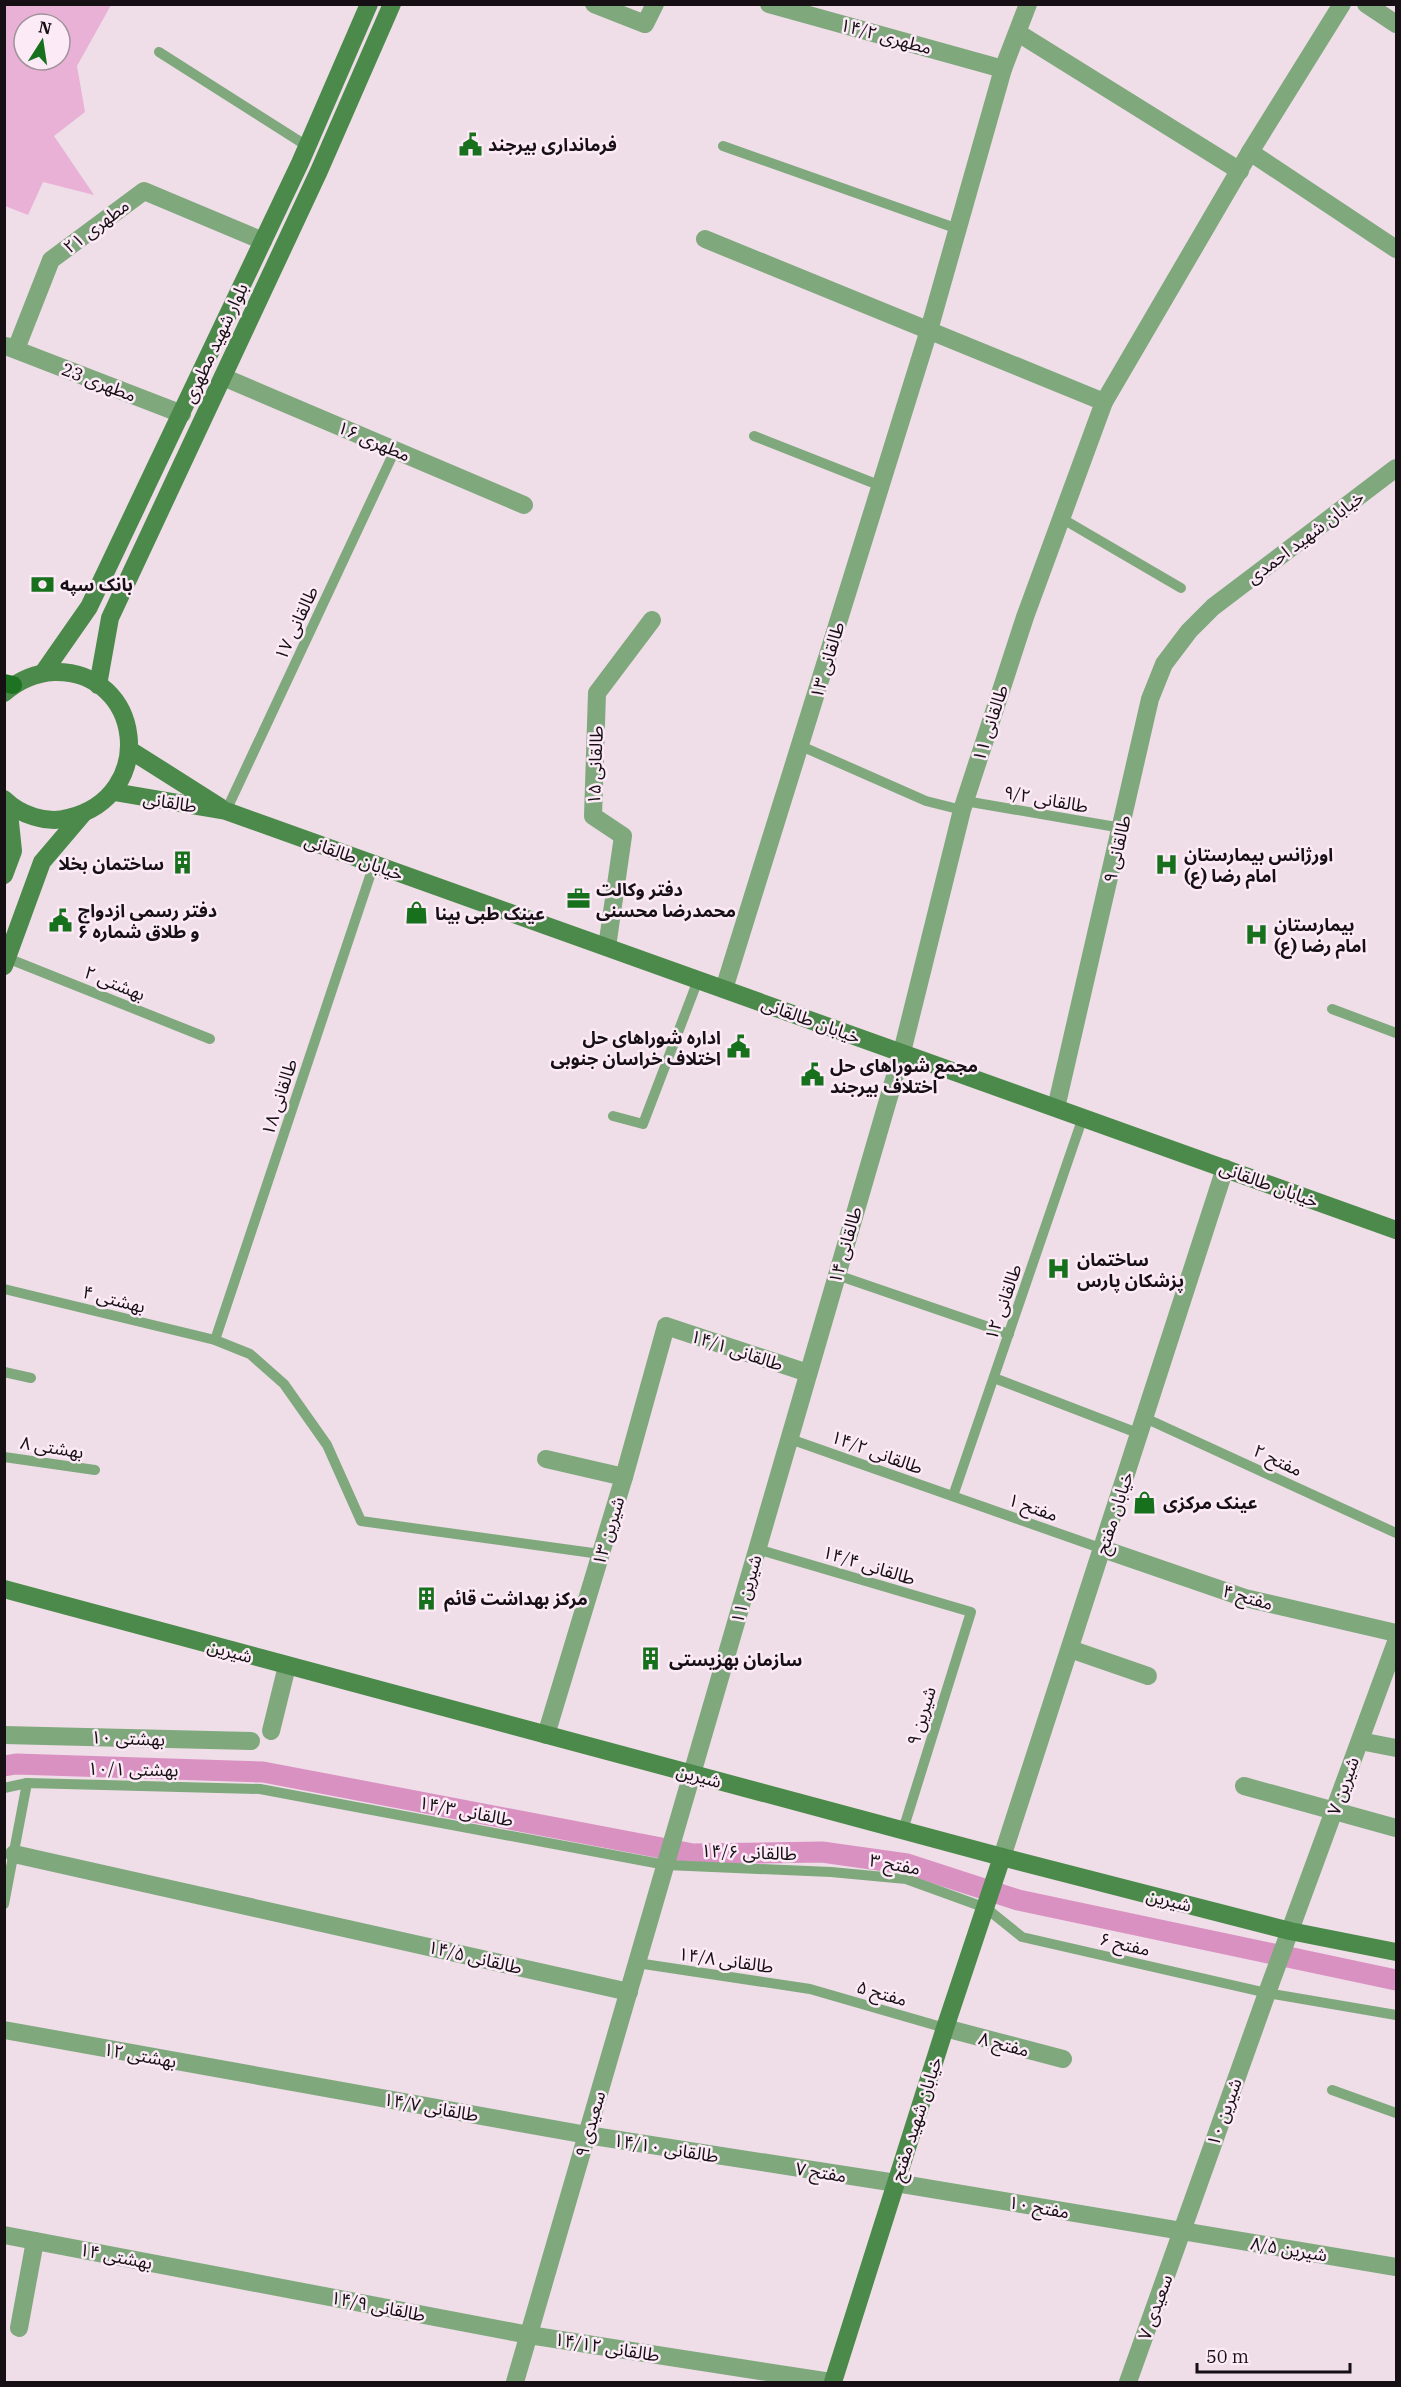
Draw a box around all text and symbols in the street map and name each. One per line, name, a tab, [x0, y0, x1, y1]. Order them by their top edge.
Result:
north arrow	[12, 12, 72, 72]
street label: مطهری ۱۴/۲	[838, 13, 934, 59]
text: N	[37, 16, 53, 38]
public building icon: فرمانداری بیرجند	[457, 131, 483, 157]
place label: فرمانداری بیرجند	[488, 133, 617, 156]
street label: مطهری ۲۱	[58, 194, 134, 258]
street label: بلوار شهید مطهری	[177, 279, 253, 407]
street label: مطهری 23	[58, 357, 140, 407]
street label: مطهری ۱۶	[334, 415, 414, 467]
street label: خیابان شهید احمدی	[1242, 485, 1368, 589]
bank icon: بانک سپه	[29, 571, 55, 597]
place label: بانک سپه	[60, 573, 133, 596]
street label: طالقانی ۱۷	[269, 582, 323, 664]
street label: طالقانی ۱۳	[804, 619, 850, 701]
street label: طالقانی ۱۱	[967, 682, 1013, 764]
street label: طالقانی ۱۵	[582, 725, 608, 805]
street label: طالقانی ۹/۲	[1002, 780, 1090, 818]
street label: طالقانی	[141, 786, 199, 818]
street label: طالقانی ۹	[1098, 813, 1136, 885]
street label: خیابان طالقانی	[301, 828, 407, 886]
place label: اورژانس بیمارستان امام رضا (ع)	[1184, 843, 1333, 889]
building icon: ساختمان بخلا	[169, 850, 195, 876]
hospital icon: اورژانس بیمارستان امام رضا (ع)	[1153, 851, 1179, 877]
place label: ساختمان بخلا	[58, 852, 164, 875]
place label: دفتر وکالت محمدرضا محسنی	[596, 878, 736, 922]
office icon: دفتر وکالت محمدرضا محسنی	[565, 886, 591, 912]
place label: دفتر رسمی ازدواج و طلاق شماره ۶	[78, 899, 217, 943]
shop icon: عینک طبی بینا	[404, 900, 430, 926]
place label: عینک طبی بینا	[435, 902, 545, 925]
public building icon: دفتر رسمی ازدواج و طلاق شماره ۶	[47, 907, 73, 933]
place label: بیمارستان امام رضا (ع)	[1274, 913, 1366, 959]
hospital icon: بیمارستان امام رضا (ع)	[1243, 921, 1269, 947]
street label: بهشتی ۲	[81, 960, 149, 1006]
street label: خیابان طالقانی	[758, 991, 864, 1049]
place label: اداره شوراهای حل اختلاف خراسان جنوبی	[551, 1026, 721, 1070]
public building icon: اداره شوراهای حل اختلاف خراسان جنوبی	[726, 1034, 752, 1060]
place label: مجمع شوراهای حل اختلاف بیرجند	[830, 1054, 978, 1098]
street label: طالقانی ۱۸	[256, 1056, 302, 1138]
public building icon: مجمع شوراهای حل اختلاف بیرجند	[799, 1062, 825, 1088]
street label: خیابان طالقانی	[1216, 1155, 1322, 1213]
street label: طالقانی ۱۴	[823, 1204, 867, 1286]
place label: ساختمان پزشکان پارس	[1077, 1248, 1184, 1292]
hospital icon: ساختمان پزشکان پارس	[1046, 1256, 1072, 1282]
street label: طالقانی ۱۲	[979, 1261, 1027, 1343]
street label: بهشتی ۴	[80, 1280, 148, 1318]
street label: طالقانی ۱۴/۱	[688, 1324, 786, 1376]
street label: طالقانی ۱۴/۲	[828, 1425, 926, 1479]
street label: بهشتی ۸	[19, 1431, 85, 1463]
street label: مفتح ۲	[1249, 1439, 1306, 1483]
street label: خیابان مفتح	[1090, 1469, 1140, 1558]
street label: مفتح ۱	[1004, 1488, 1061, 1528]
shop icon: عینک مرکزی	[1132, 1489, 1158, 1515]
place label: عینک مرکزی	[1163, 1491, 1258, 1514]
street label: شیرین ۱۳	[587, 1494, 629, 1568]
street label: طالقانی ۱۴/۴	[820, 1540, 918, 1590]
street label: شیرین ۱۱	[725, 1552, 767, 1626]
street label: مفتح ۴	[1220, 1579, 1276, 1617]
building icon: مرکز بهداشت قائم	[413, 1585, 439, 1611]
place label: مرکز بهداشت قائم	[444, 1587, 588, 1612]
street label: شیرین	[205, 1634, 255, 1668]
building icon: سازمان بهزیستی	[638, 1646, 664, 1672]
place label: سازمان بهزیستی	[669, 1648, 802, 1671]
street label: شیرین ۹	[901, 1684, 941, 1748]
street label: بهشتی ۱۰	[91, 1725, 165, 1751]
street label: شیرین ۷	[1322, 1754, 1364, 1818]
street label: بهشتی ۱۰/۱	[87, 1757, 179, 1781]
street label: شیرین	[674, 1759, 724, 1793]
street label: طالقانی ۱۴/۳	[417, 1791, 515, 1831]
street label: طالقانی ۱۴/۶	[701, 1839, 797, 1865]
street label: مفتح ۳	[867, 1848, 922, 1882]
street label: شیرین	[1144, 1883, 1194, 1917]
street label: مفتح ۶	[1097, 1927, 1153, 1963]
street label: طالقانی ۱۴/۵	[426, 1935, 524, 1979]
street label: طالقانی ۱۴/۸	[677, 1942, 775, 1978]
street label: مفتح ۵	[854, 1975, 910, 2013]
street label: مفتح ۸	[976, 2026, 1032, 2064]
street label: بهشتی ۱۲	[102, 2037, 178, 2073]
street label: خیابان شهید مفتح	[885, 2054, 949, 2185]
street label: شیرین ۱۰	[1201, 2075, 1247, 2149]
street label: طالقانی ۱۴/۷	[382, 2087, 480, 2127]
street label: سعیدی ۹	[570, 2088, 610, 2160]
street label: طالقانی ۱۴/۱۰	[612, 2128, 720, 2168]
street label: مفتح ۷	[794, 2157, 848, 2189]
street label: مفتح ۱۰	[1006, 2190, 1071, 2226]
street label: شیرین ۸/۵	[1249, 2232, 1329, 2266]
street label: بهشتی ۱۴	[77, 2238, 155, 2274]
street label: سعیدی ۷	[1133, 2271, 1177, 2343]
street label: طالقانی ۱۴/۹	[329, 2286, 427, 2326]
street label: طالقانی ۱۴/۱۲	[553, 2327, 661, 2367]
scale bar	[1197, 2336, 1350, 2374]
text: 50 m	[1206, 2345, 1249, 2368]

